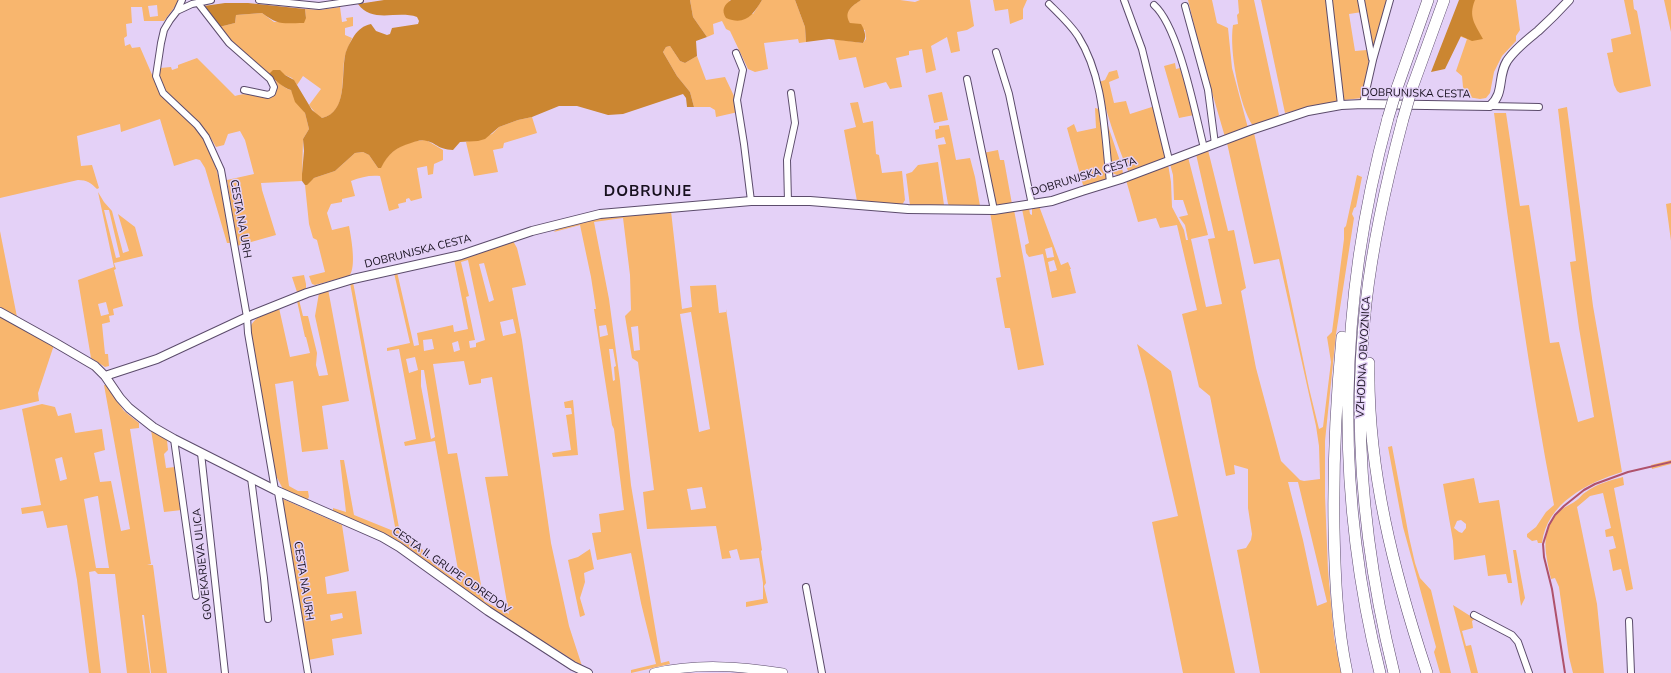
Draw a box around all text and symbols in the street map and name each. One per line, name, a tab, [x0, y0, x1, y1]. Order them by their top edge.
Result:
street label: DOBRUNJSKA CESTA	[1361, 86, 1471, 102]
street label: DOBRUNJSKA CESTA	[1030, 155, 1138, 199]
street label: CESTA NA URH	[227, 179, 253, 259]
district label: DOBRUNJE	[604, 183, 692, 201]
street label: DOBRUNJSKA CESTA	[363, 232, 473, 272]
street label: VZHODNA OBVOZNICA	[1354, 296, 1374, 418]
street label: GOVEKARJEVA ULICA	[191, 508, 215, 620]
street label: CESTA II. GRUPE ODREDOV	[389, 525, 513, 617]
street label: CESTA NA URH	[290, 541, 316, 621]

